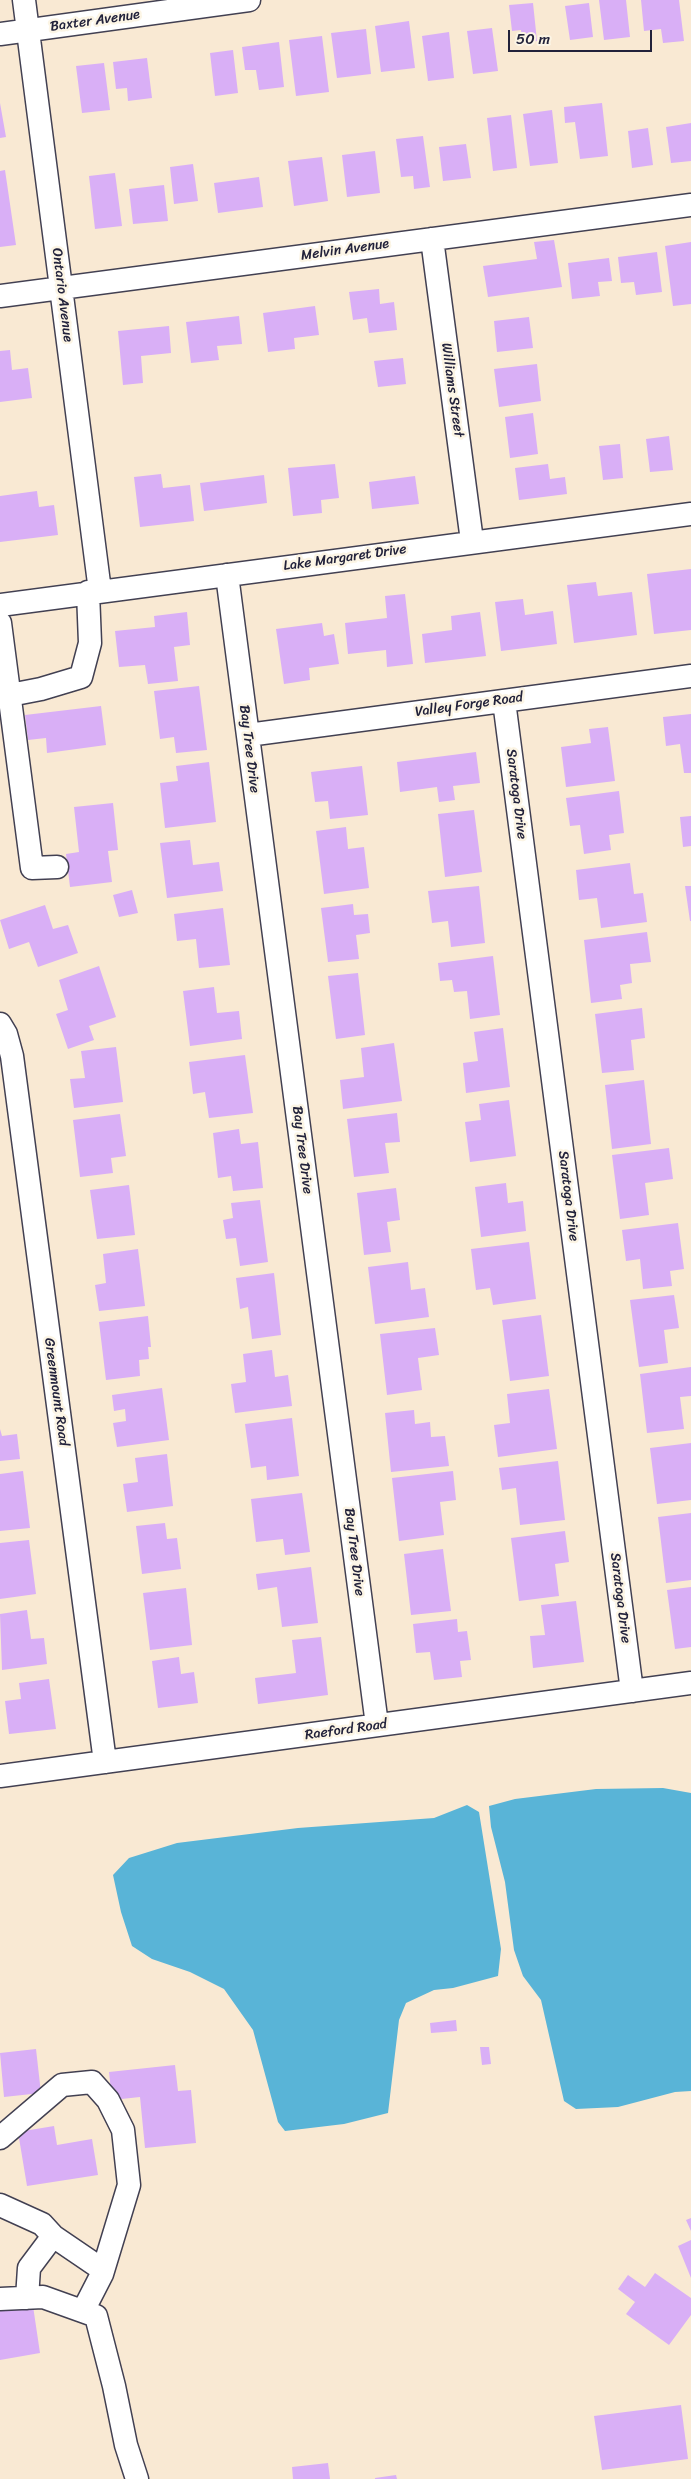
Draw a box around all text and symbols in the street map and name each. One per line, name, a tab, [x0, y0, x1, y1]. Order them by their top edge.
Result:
street label: Baxter Avenue	[49, 6, 141, 36]
scale bar	[511, 20, 655, 52]
text: 50 m	[516, 26, 550, 52]
street label: Melvin Avenue	[300, 235, 390, 265]
street label: Ontario Avenue	[48, 247, 76, 343]
street label: Williams Street	[437, 342, 467, 438]
street label: Lake Margaret Drive	[282, 541, 408, 575]
street label: Valley Forge Road	[414, 689, 524, 721]
street label: Bay Tree Drive	[235, 704, 263, 794]
street label: Saratoga Drive	[502, 748, 530, 840]
street label: Bay Tree Drive	[288, 1105, 316, 1195]
street label: Saratoga Drive	[554, 1150, 582, 1242]
street label: Greenmount Road	[40, 1337, 72, 1447]
street label: Bay Tree Drive	[340, 1507, 368, 1597]
street label: Saratoga Drive	[606, 1552, 634, 1644]
street label: Raeford Road	[304, 1716, 388, 1744]

